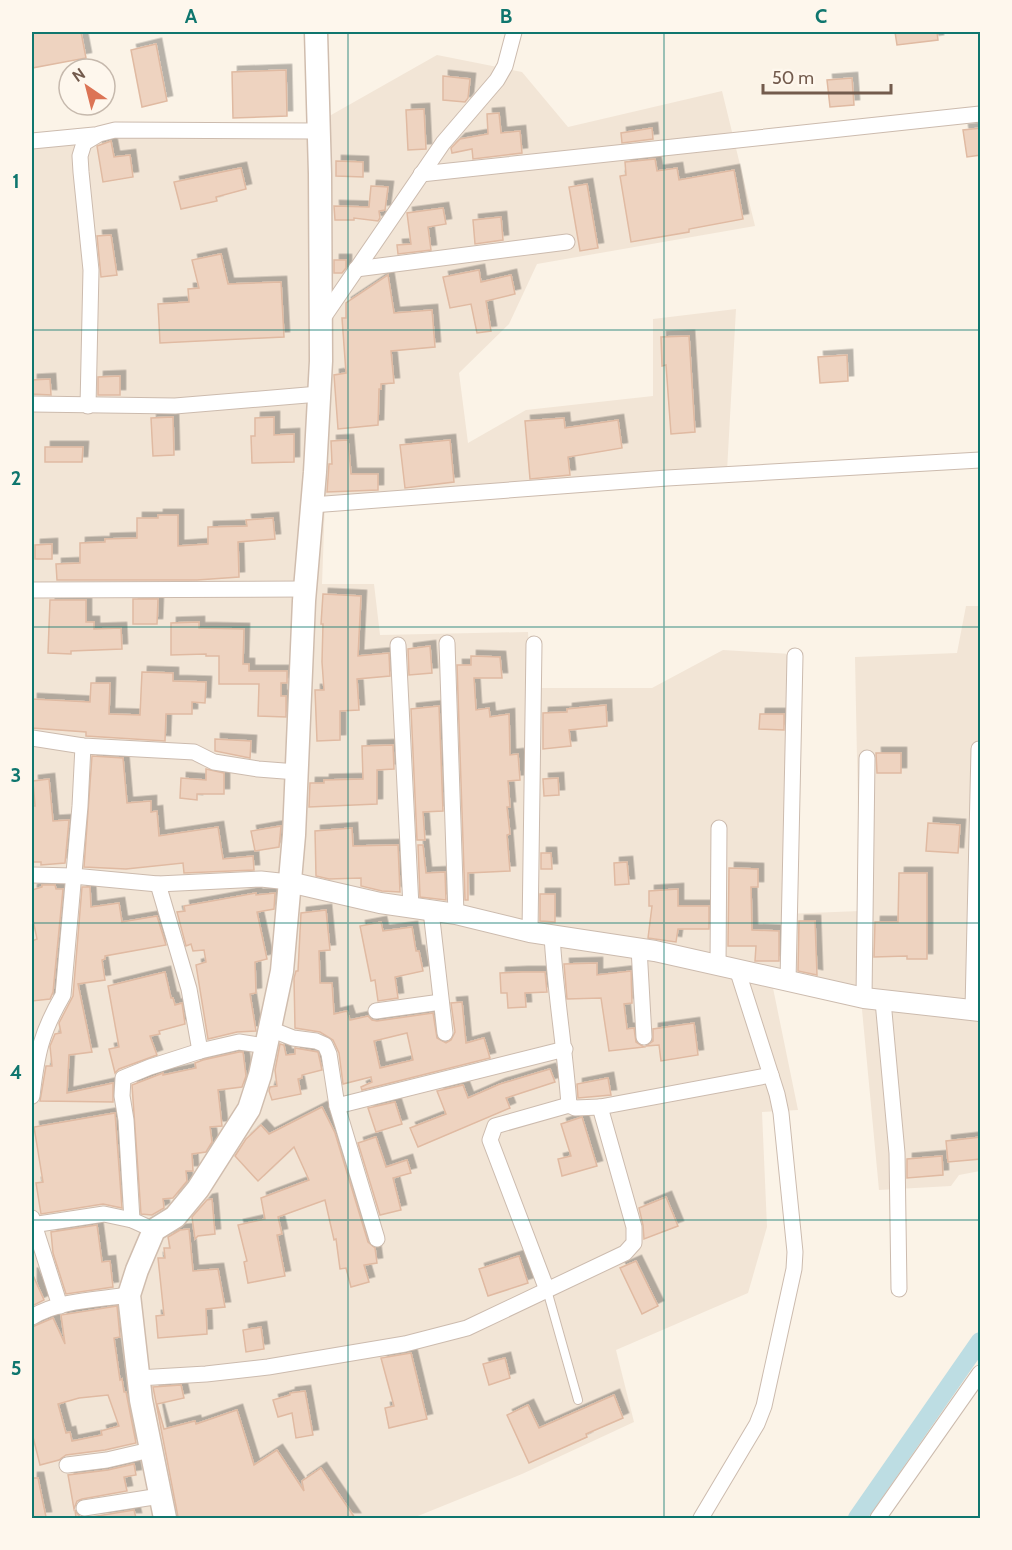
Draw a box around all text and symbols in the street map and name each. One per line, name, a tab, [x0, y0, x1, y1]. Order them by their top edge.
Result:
text: A	[185, 4, 198, 28]
text: B	[500, 4, 512, 28]
text: C	[815, 4, 827, 28]
north arrow	[57, 57, 117, 117]
scale bar	[763, 57, 890, 95]
text: N	[69, 64, 89, 86]
text: 50 m	[772, 67, 814, 89]
text: 1	[12, 169, 20, 193]
text: 2	[11, 466, 21, 490]
text: 3	[11, 763, 21, 787]
text: 4	[10, 1060, 22, 1084]
text: 5	[11, 1356, 21, 1380]

